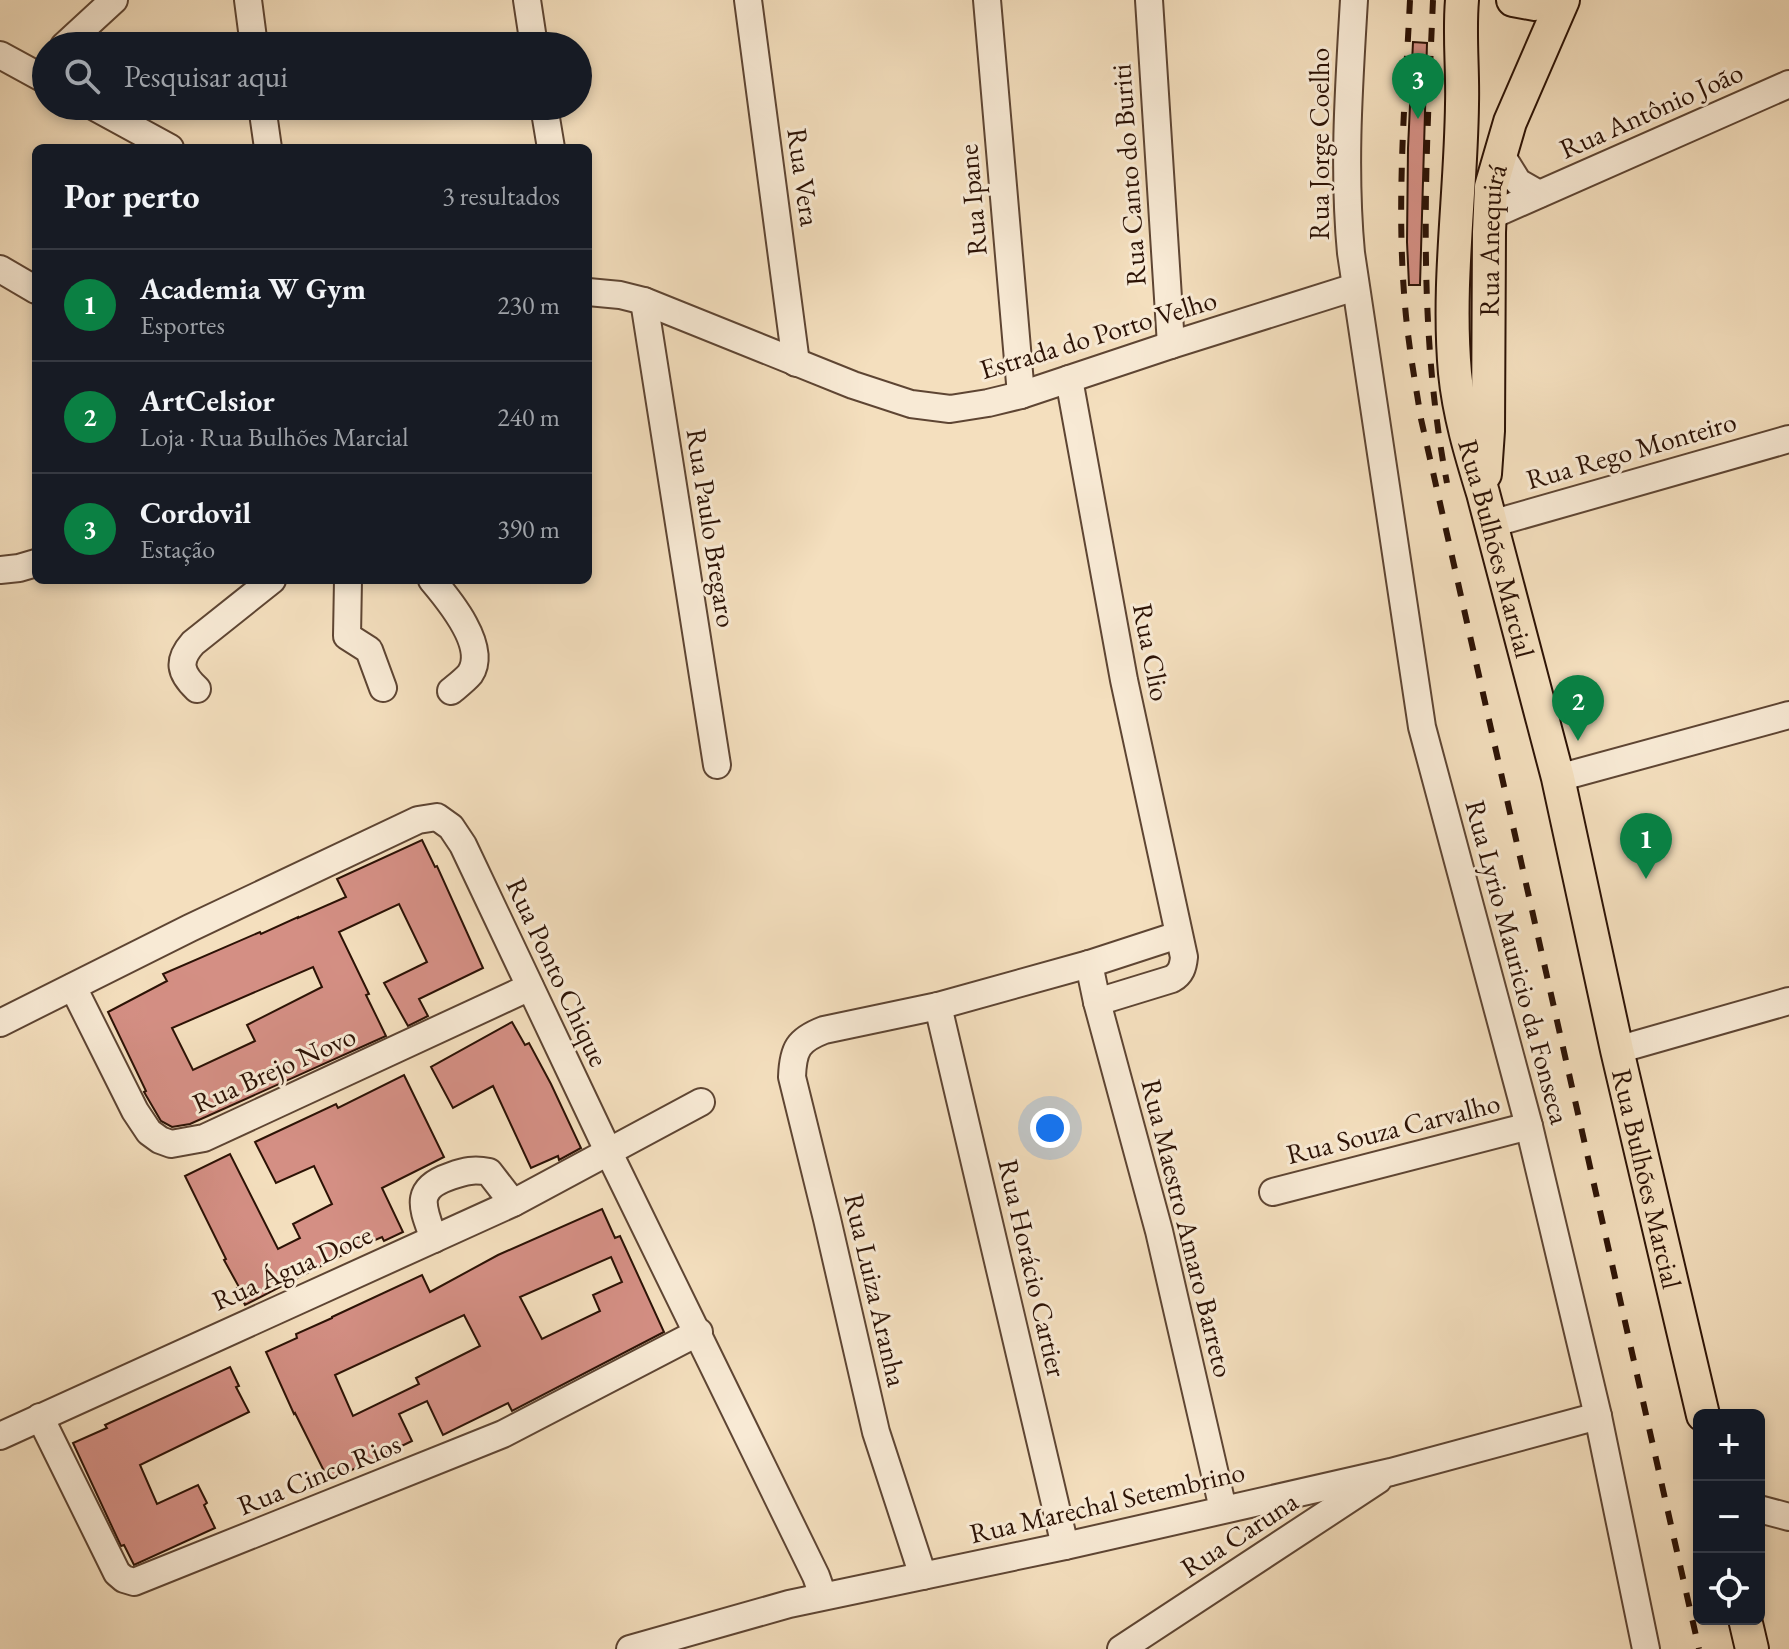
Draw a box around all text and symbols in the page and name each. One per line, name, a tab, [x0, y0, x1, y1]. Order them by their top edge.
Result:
search box	[32, 32, 592, 120]
street label: Rua Jorge Coelho	[1301, 48, 1337, 240]
pin: 3	[1392, 53, 1444, 119]
street label: Rua Antônio João	[1554, 53, 1748, 167]
icon: search	[60, 54, 104, 98]
text: Pesquisar aqui	[124, 57, 288, 96]
street label: Rua Canto do Buriti	[1102, 63, 1154, 287]
street label: Rua Vera	[779, 125, 829, 229]
street label: Rua Ipane	[949, 143, 995, 257]
street label: Rua Anequirá	[1471, 159, 1515, 317]
text: Por perto	[64, 174, 200, 218]
text: 3 resultados	[442, 179, 560, 213]
text: Academia W Gym	[140, 269, 366, 308]
street label: Estrada do Porto Velho	[975, 281, 1221, 387]
text: 1	[83, 288, 97, 322]
text: 230 m	[497, 288, 560, 322]
text: Esportes	[140, 308, 225, 342]
text: ArtCelsior	[140, 381, 275, 420]
text: 2	[83, 400, 97, 434]
text: 240 m	[497, 400, 560, 434]
street label: Rua Rego Monteiro	[1522, 403, 1740, 497]
text: Loja · Rua Bulhões Marcial	[140, 420, 408, 454]
street label: Rua Paulo Bregaro	[679, 426, 745, 630]
street label: Rua Bulhões Marcial	[1450, 435, 1544, 662]
text: Cordovil	[140, 493, 251, 532]
text: 3	[83, 512, 97, 546]
text: 390 m	[497, 512, 560, 546]
text: Estação	[140, 532, 215, 566]
street label: Rua Clio	[1125, 600, 1179, 704]
pin: 2	[1552, 675, 1604, 741]
street label: Rua Lyrio Mauricio da Fonseca	[1457, 796, 1579, 1129]
pin: 1	[1620, 813, 1672, 879]
street label: Rua Ponto Chique	[499, 872, 617, 1072]
street label: Rua Brejo Novo	[187, 1017, 361, 1121]
street label: Rua Bulhões Marcial	[1604, 1065, 1691, 1292]
street label: Rua Maestro Amaro Barreto	[1134, 1075, 1242, 1381]
street label: Rua Souza Carvalho	[1282, 1084, 1504, 1172]
your location	[1030, 1108, 1070, 1148]
street label: Rua Horácio Cartier	[990, 1155, 1076, 1381]
street label: Rua Luiza Aranha	[836, 1190, 916, 1391]
street label: Rua Água Doce	[206, 1216, 378, 1318]
map controls	[1693, 1409, 1765, 1625]
button: +	[1693, 1409, 1765, 1481]
street label: Rua Cinco Rios	[232, 1425, 406, 1523]
street label: Rua Marechal Setembrino	[966, 1453, 1248, 1551]
button: −	[1693, 1481, 1765, 1553]
street label: Rua Caruna	[1174, 1482, 1305, 1585]
button: locate	[1693, 1553, 1765, 1625]

